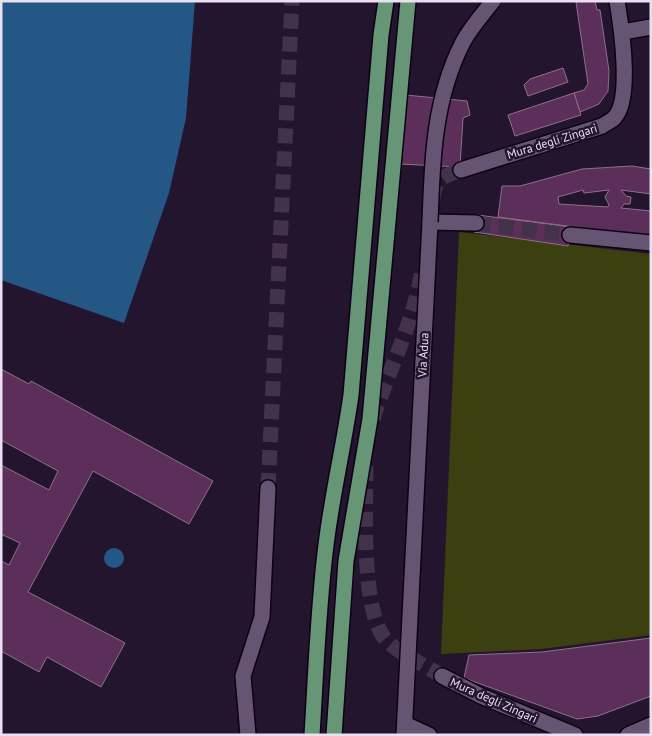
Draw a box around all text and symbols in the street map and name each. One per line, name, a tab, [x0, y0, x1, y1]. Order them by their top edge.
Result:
street label: Mura degli Zingari	[505, 120, 599, 162]
street label: Via Adua	[414, 332, 432, 379]
street label: Mura degli Zingari	[448, 674, 540, 726]

